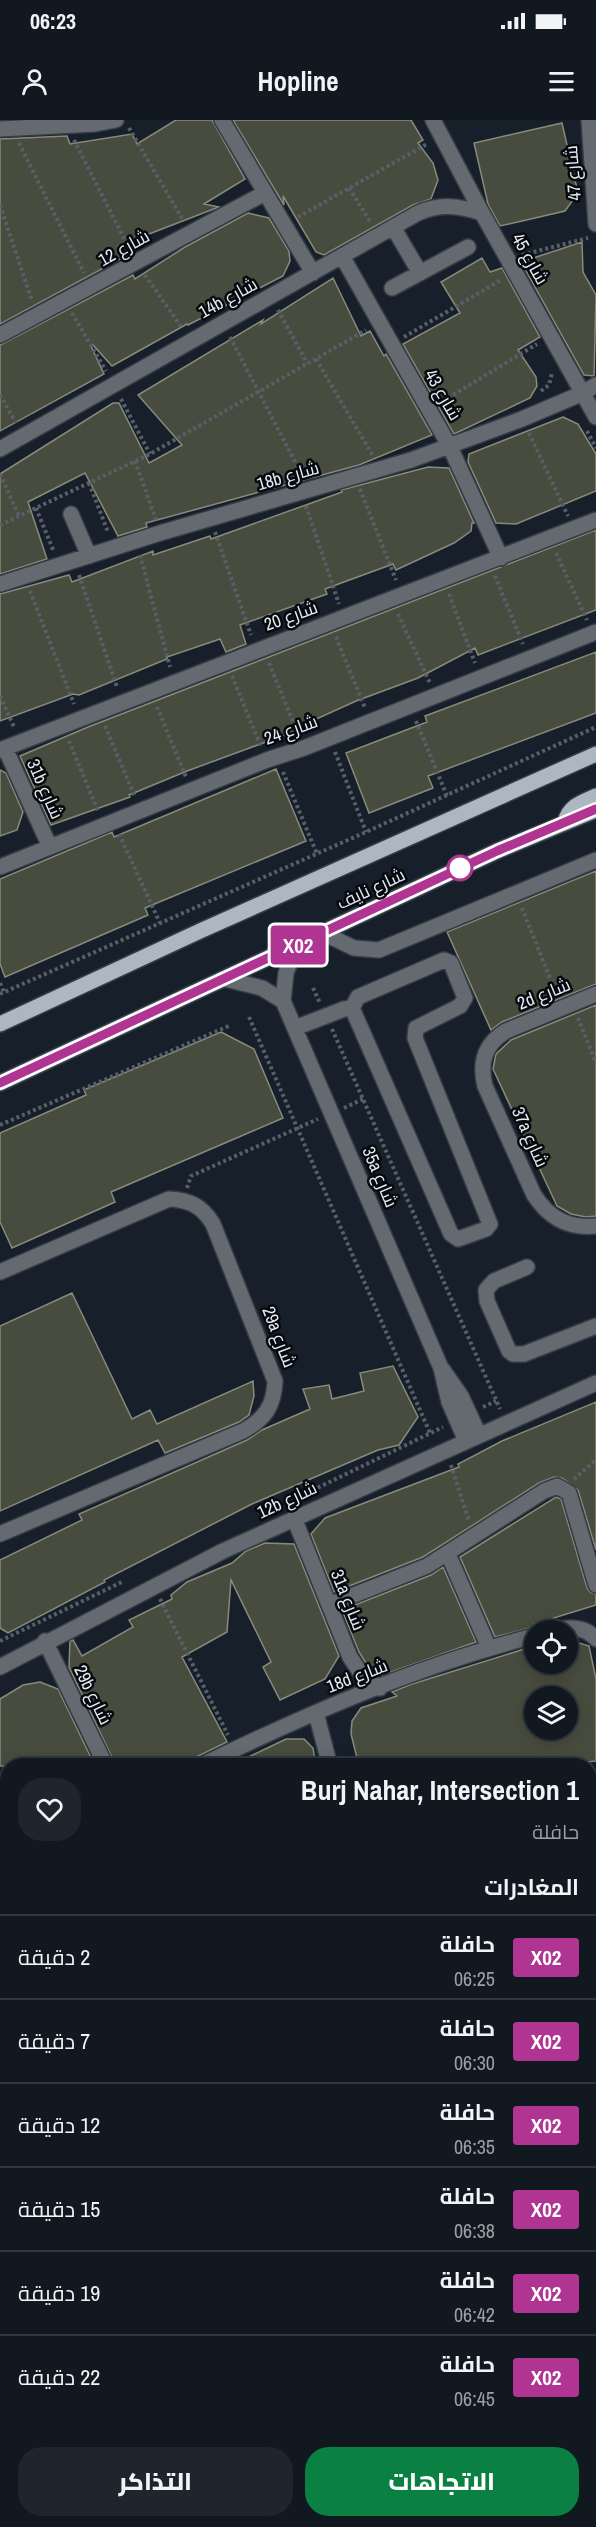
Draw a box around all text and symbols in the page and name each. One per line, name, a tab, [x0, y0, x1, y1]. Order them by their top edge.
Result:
text: 06:23	[30, 6, 76, 36]
text: Hopline	[257, 63, 339, 99]
icon: person	[18, 65, 51, 98]
icon: menu	[545, 65, 578, 98]
street label: شارع 47	[558, 145, 587, 202]
street label: شارع 12	[93, 223, 154, 272]
street label: شارع 45	[506, 228, 555, 289]
street label: 14b شارع	[194, 271, 262, 324]
street label: شارع 43	[419, 365, 468, 425]
street label: 18b شارع	[254, 455, 322, 496]
street label: شارع 20	[261, 594, 321, 637]
street label: شارع 24	[261, 708, 321, 751]
street label: 31b شارع	[21, 755, 70, 823]
unlabelled marker	[447, 855, 473, 881]
street label: شارع نايف	[332, 862, 409, 915]
line badge: X02	[264, 926, 332, 964]
text: X02	[283, 931, 313, 960]
street label: 2d شارع	[513, 972, 574, 1016]
street label: 37a شارع	[506, 1103, 555, 1171]
street label: 35a شارع	[357, 1143, 404, 1211]
street label: 29a شارع	[256, 1303, 303, 1371]
street label: 12b شارع	[253, 1475, 321, 1524]
street label: 31a شارع	[325, 1566, 372, 1634]
map controls	[524, 1620, 578, 1740]
button: locate	[524, 1620, 578, 1674]
street label: 18d شارع	[323, 1652, 391, 1699]
street label: 29b شارع	[68, 1661, 119, 1729]
button: layers	[524, 1686, 578, 1740]
text: Burj Nahar, Intersection 1	[301, 1771, 579, 1809]
button: heart	[18, 1778, 81, 1841]
text: حافلة	[532, 1818, 579, 1845]
text: المغادرات	[484, 1872, 579, 1902]
text: حافلة	[440, 1929, 495, 1959]
text: 2 دقيقة	[18, 1942, 90, 1972]
text: X02	[531, 1943, 561, 1972]
text: 06:25	[454, 1965, 495, 1992]
text: حافلة	[440, 2013, 495, 2043]
text: 7 دقيقة	[18, 2026, 90, 2056]
text: X02	[531, 2027, 561, 2056]
text: 06:30	[454, 2049, 495, 2076]
text: حافلة	[440, 2097, 495, 2127]
text: 12 دقيقة	[18, 2110, 100, 2140]
text: X02	[531, 2111, 561, 2140]
text: 06:35	[454, 2133, 495, 2160]
text: حافلة	[440, 2181, 495, 2211]
text: 15 دقيقة	[18, 2194, 100, 2224]
text: X02	[531, 2195, 561, 2224]
text: 06:38	[454, 2217, 495, 2244]
text: حافلة	[440, 2265, 495, 2295]
text: 19 دقيقة	[18, 2278, 100, 2308]
text: X02	[531, 2279, 561, 2308]
text: 06:42	[454, 2301, 495, 2328]
text: حافلة	[440, 2349, 495, 2379]
text: 22 دقيقة	[18, 2362, 100, 2392]
text: X02	[531, 2363, 561, 2392]
text: 06:45	[454, 2385, 495, 2412]
button: التذاكر	[18, 2447, 293, 2516]
button: الاتجاهات	[305, 2447, 579, 2516]

